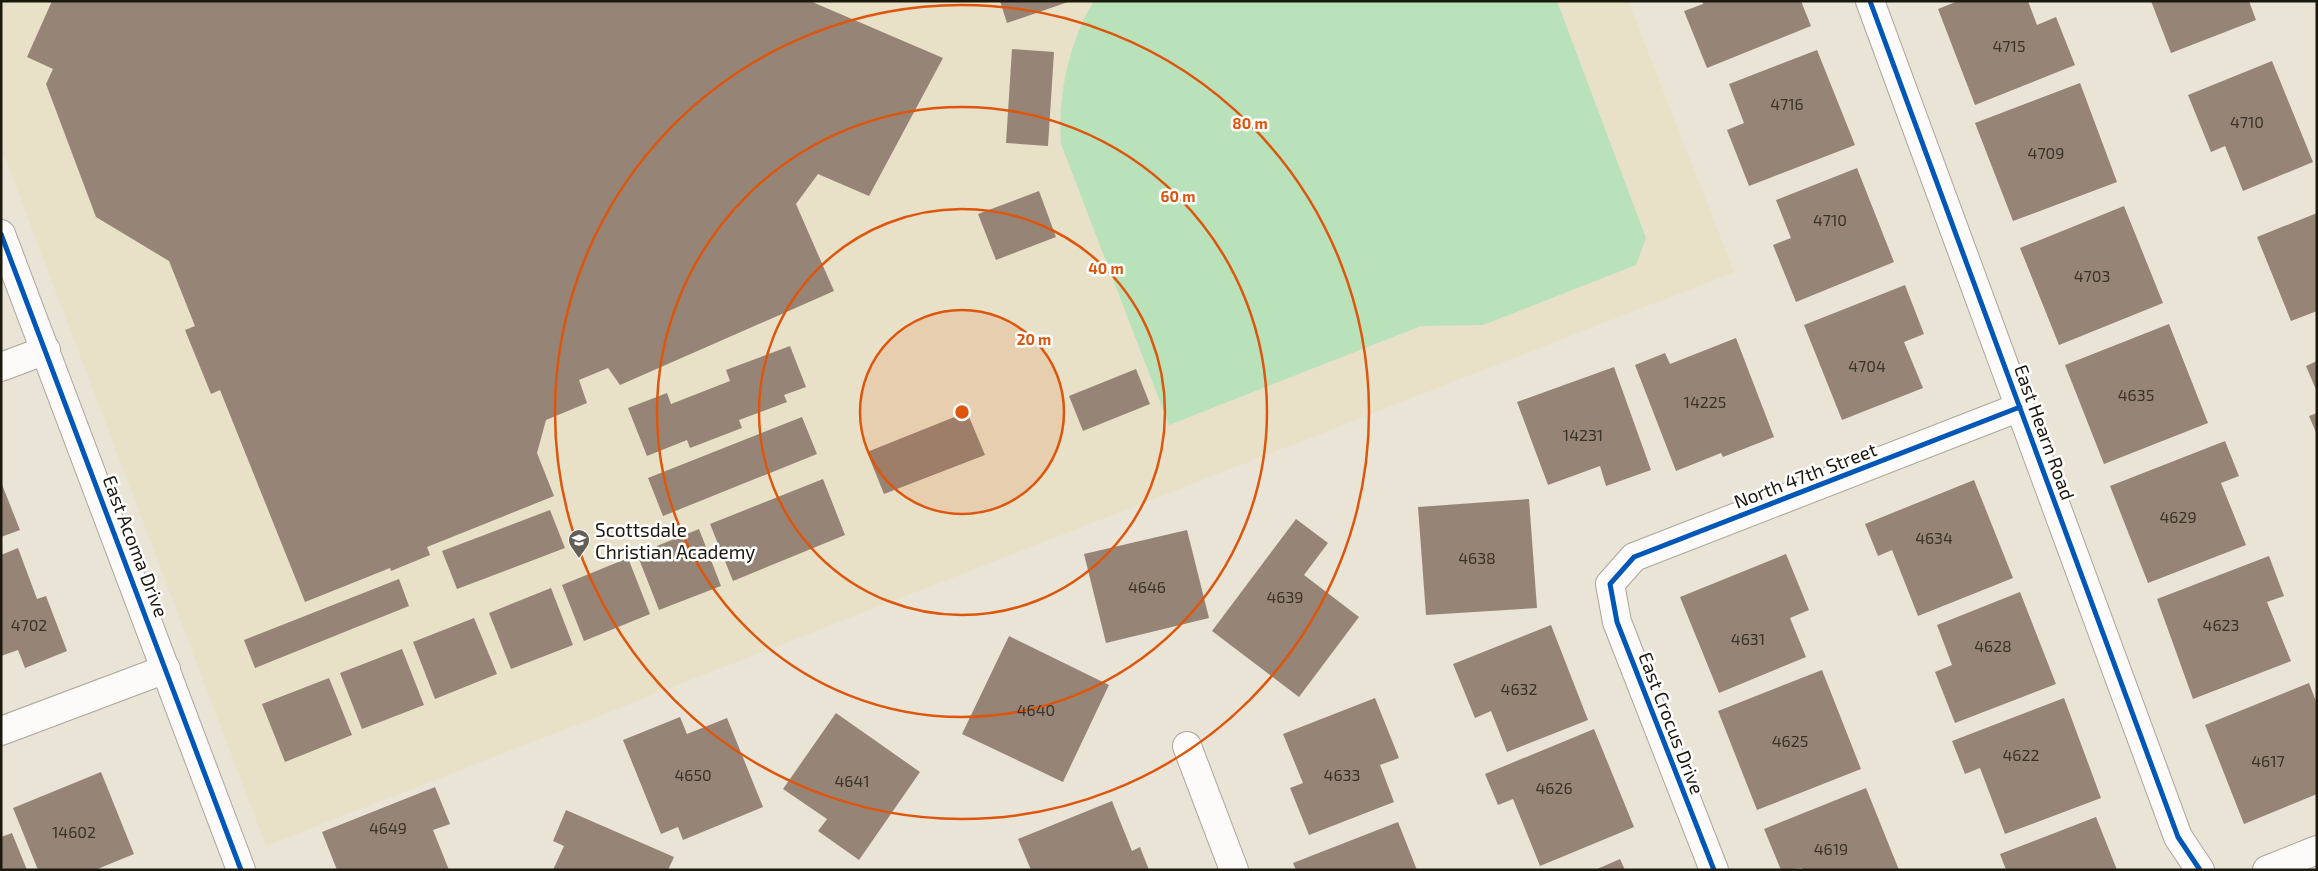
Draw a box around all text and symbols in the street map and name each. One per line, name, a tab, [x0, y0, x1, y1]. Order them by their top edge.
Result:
house number: 4715	[1993, 36, 2025, 55]
house number: 4716	[1770, 94, 1804, 113]
house number: 4710	[2230, 112, 2264, 131]
text: 80 m	[1232, 114, 1268, 132]
house number: 4709	[2028, 143, 2064, 162]
text: 60 m	[1161, 187, 1195, 205]
house number: 4710	[1813, 210, 1847, 229]
text: 40 m	[1088, 259, 1124, 277]
house number: 4703	[2074, 266, 2110, 285]
text: 20 m	[1017, 330, 1051, 348]
house number: 4704	[1848, 356, 1886, 375]
street label: East Hearn Road	[2010, 361, 2080, 503]
house number: 4635	[2118, 385, 2154, 404]
house number: 14225	[1684, 392, 1726, 411]
centre of rings	[953, 403, 971, 421]
house number: 14231	[1563, 425, 1603, 444]
street label: North 47th Street	[1730, 437, 1880, 513]
street label: East Acoma Drive	[98, 472, 174, 620]
house number: 4629	[2159, 507, 2197, 526]
place label: Scottsdale Christian Academy	[595, 518, 755, 563]
school or university icon: Scottsdale Christian Academy	[567, 528, 591, 559]
house number: 4634	[1915, 528, 1953, 547]
house number: 4638	[1458, 548, 1496, 567]
house number: 4646	[1128, 577, 1166, 596]
house number: 4639	[1266, 587, 1304, 606]
house number: 4702	[11, 615, 47, 634]
house number: 4623	[2203, 615, 2239, 634]
house number: 4631	[1731, 629, 1765, 648]
house number: 4628	[1974, 636, 2012, 655]
street label: East Crocus Drive	[1634, 649, 1710, 797]
house number: 4632	[1501, 679, 1537, 698]
house number: 4640	[1017, 700, 1055, 719]
house number: 4625	[1772, 731, 1808, 750]
house number: 4622	[2003, 745, 2039, 764]
house number: 4617	[2251, 751, 2285, 770]
house number: 4650	[674, 765, 712, 784]
house number: 4633	[1324, 765, 1360, 784]
house number: 4641	[834, 771, 870, 790]
house number: 4626	[1535, 778, 1573, 797]
house number: 4649	[369, 818, 407, 837]
house number: 14602	[52, 822, 96, 841]
house number: 4619	[1814, 839, 1848, 858]

